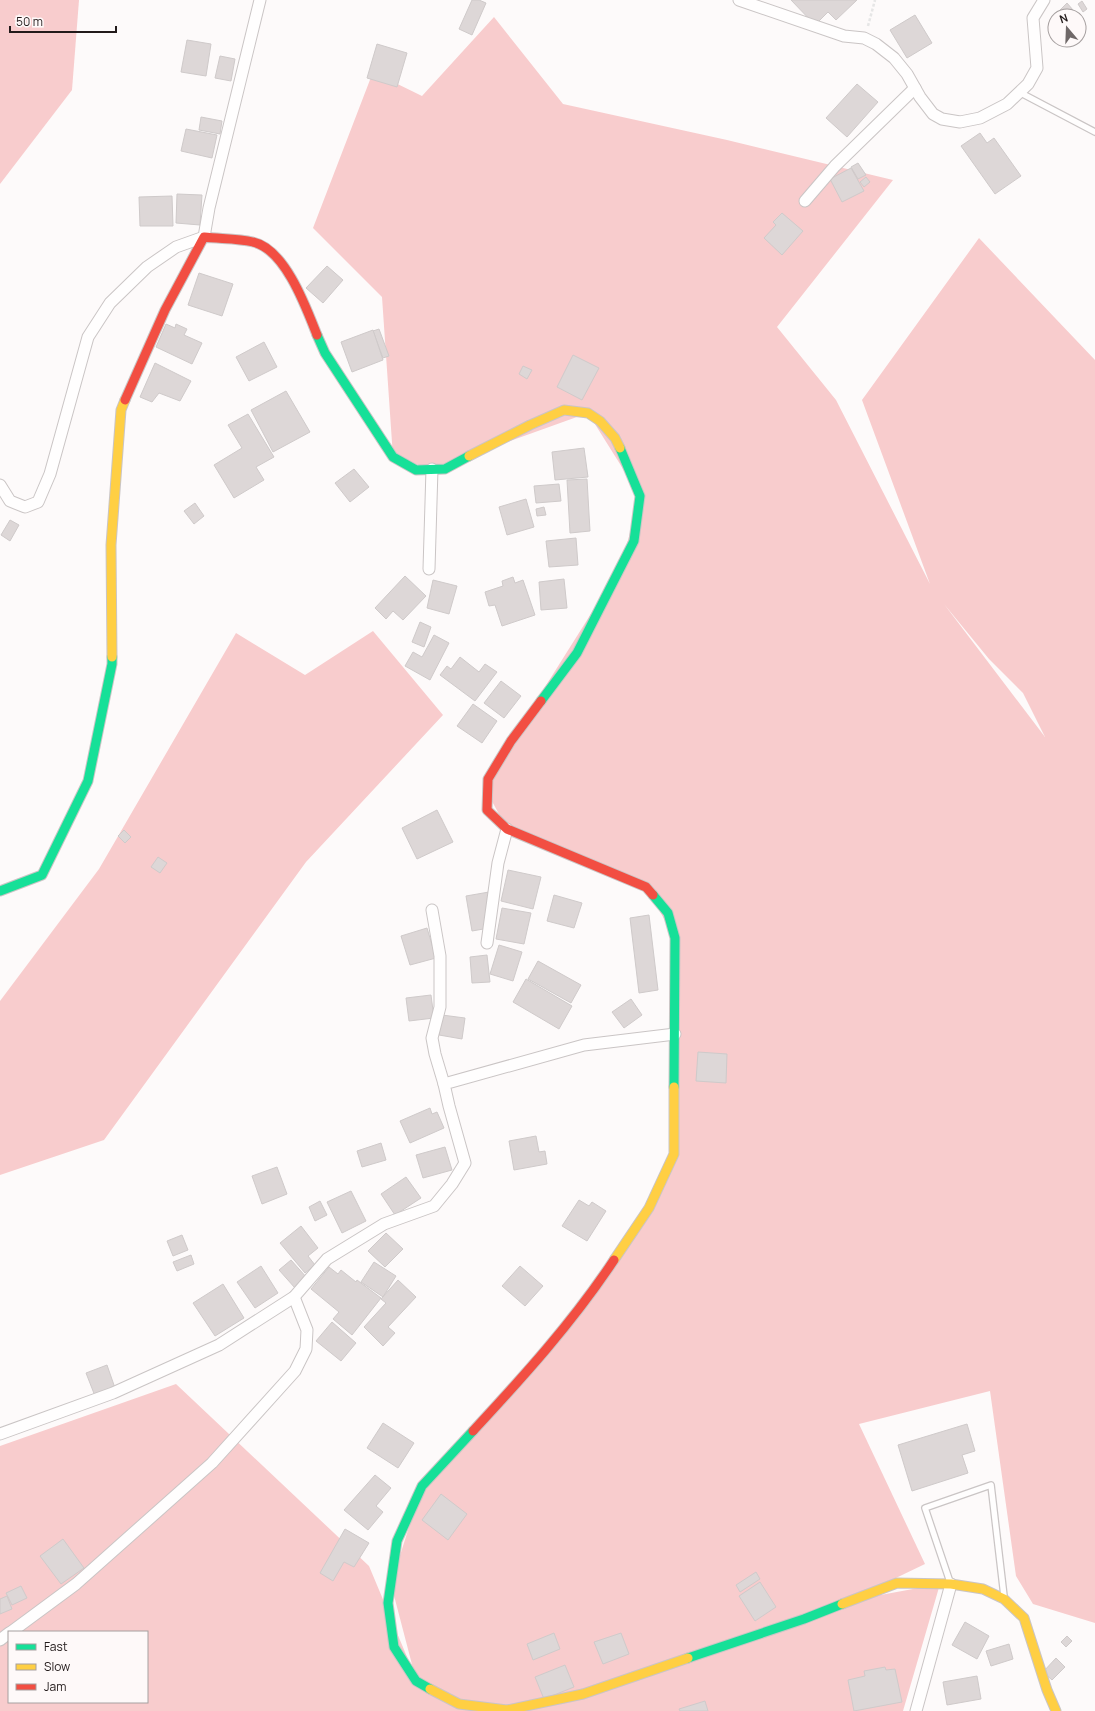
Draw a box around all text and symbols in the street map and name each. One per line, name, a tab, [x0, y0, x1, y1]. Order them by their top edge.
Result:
scale bar	[10, 8, 116, 34]
north arrow	[1047, 8, 1087, 48]
text: N	[1057, 10, 1070, 26]
text: 50 m	[16, 13, 43, 30]
legend	[8, 1631, 148, 1703]
text: Fast	[44, 1638, 68, 1655]
text: Slow	[44, 1658, 70, 1675]
text: Jam	[44, 1678, 66, 1695]

